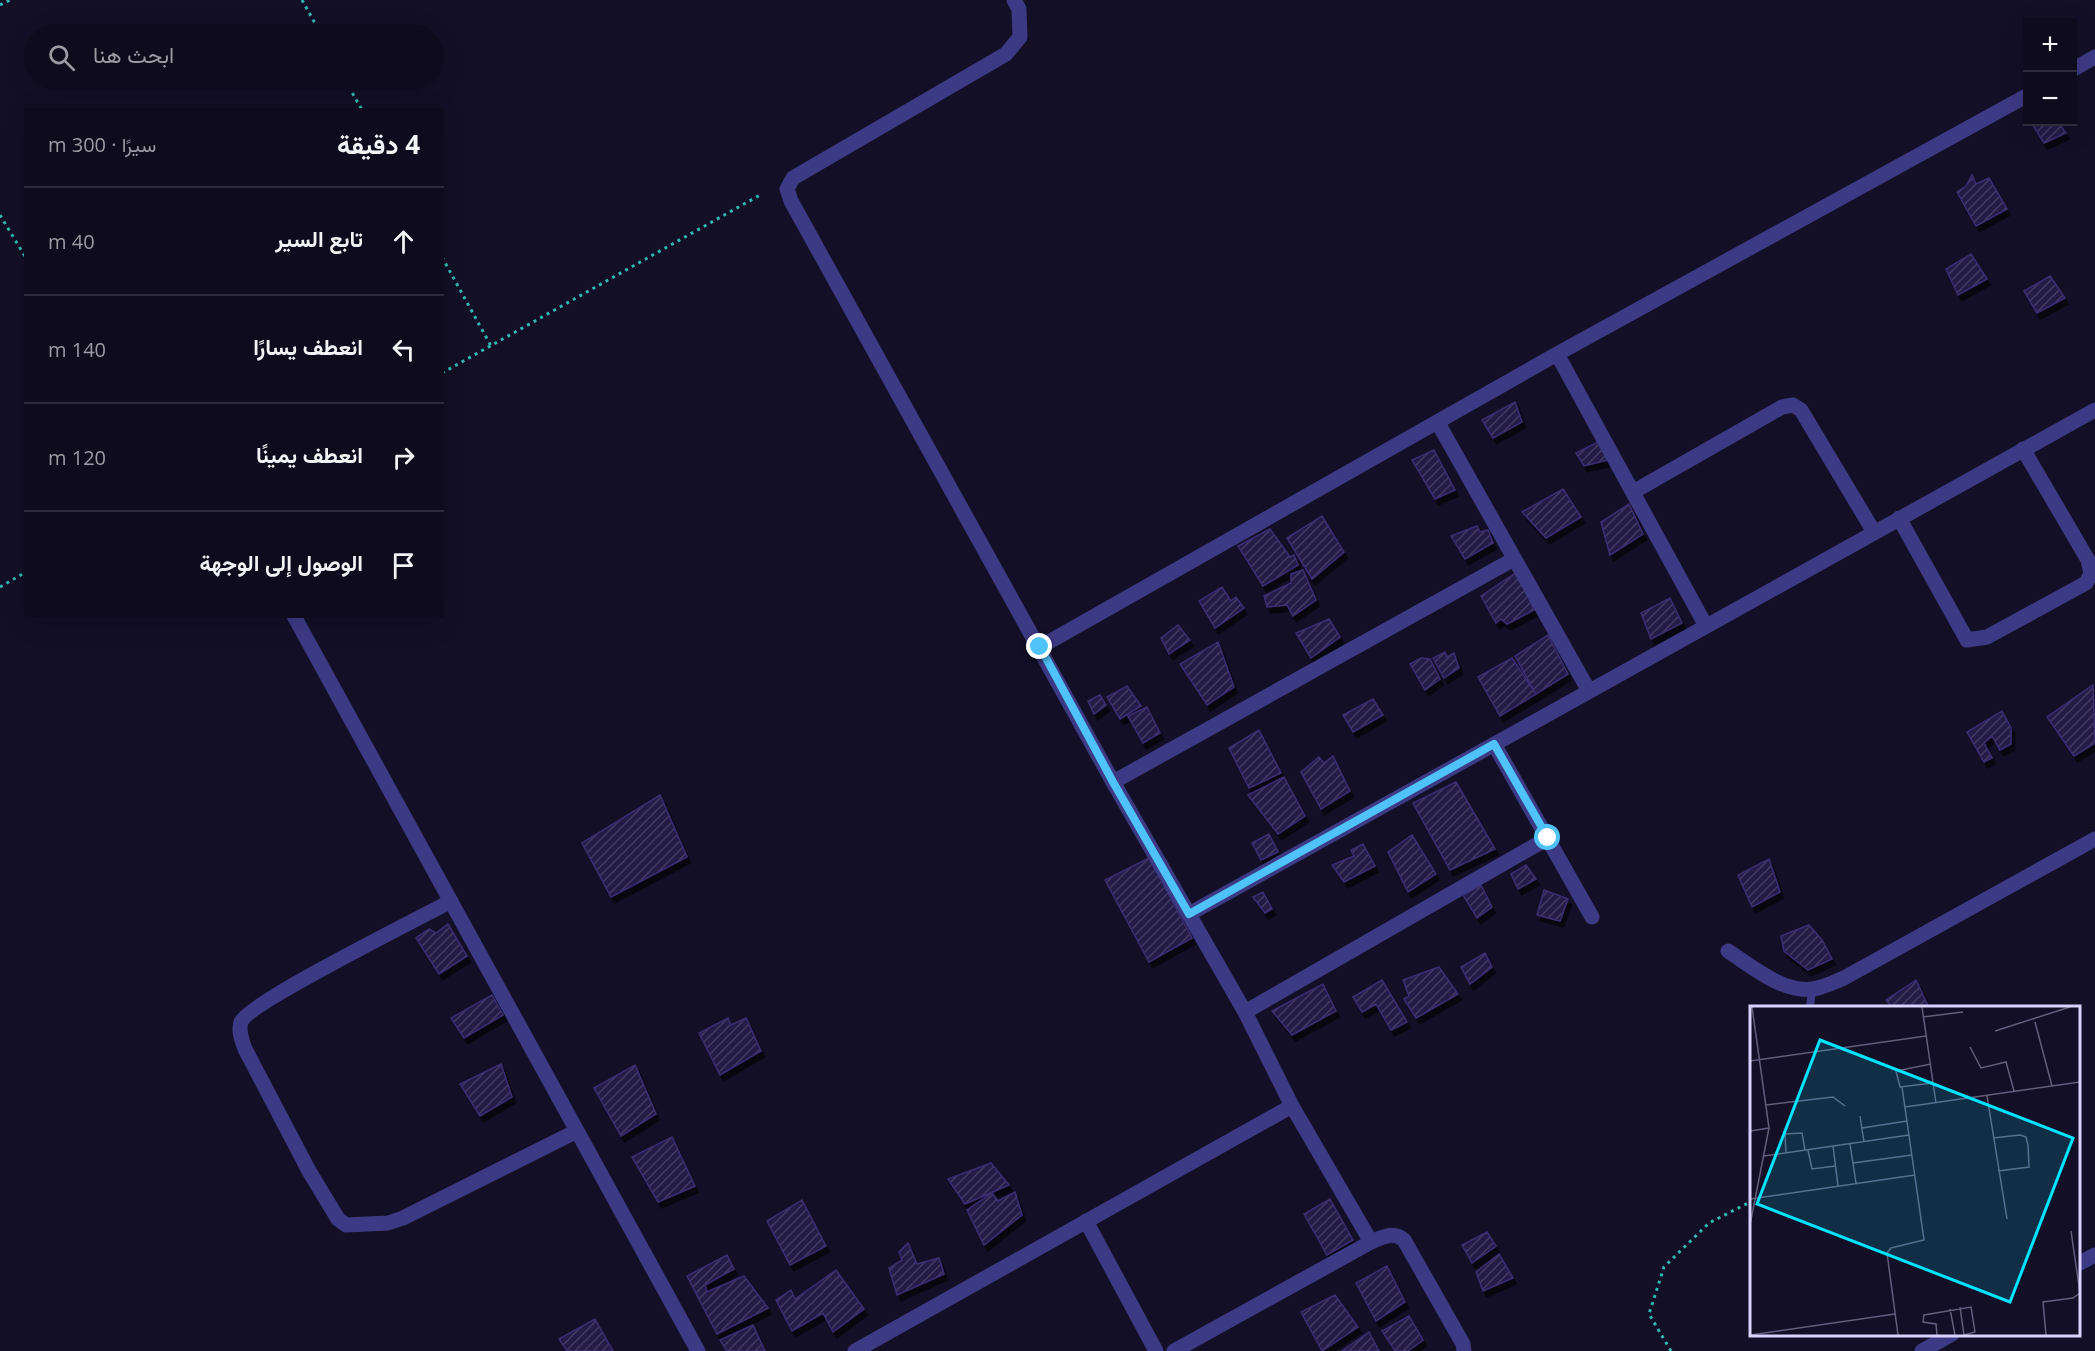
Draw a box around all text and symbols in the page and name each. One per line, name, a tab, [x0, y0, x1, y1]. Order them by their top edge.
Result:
map controls	[2023, 18, 2077, 126]
button: +	[2023, 18, 2077, 72]
search box	[24, 24, 444, 90]
text: ابحث هنا	[93, 39, 174, 69]
icon: search	[45, 41, 78, 74]
button: −	[2023, 72, 2077, 126]
text: 4 دقيقة	[337, 126, 420, 162]
text: سيرًا · 300 m	[48, 131, 156, 158]
text: تابع السير	[275, 223, 363, 253]
icon: ahead	[387, 225, 420, 258]
text: 40 m	[48, 228, 95, 255]
text: انعطف يسارًا	[253, 331, 363, 361]
icon: left	[387, 333, 420, 366]
text: 140 m	[48, 336, 106, 363]
text: انعطف يمينًا	[256, 439, 363, 469]
icon: right	[387, 441, 420, 474]
text: 120 m	[48, 444, 106, 471]
text: الوصول إلى الوجهة	[199, 547, 363, 577]
icon: arrive	[387, 549, 420, 582]
route end	[1026, 633, 1052, 659]
route start	[1534, 824, 1560, 850]
inset map	[1750, 1006, 2080, 1336]

